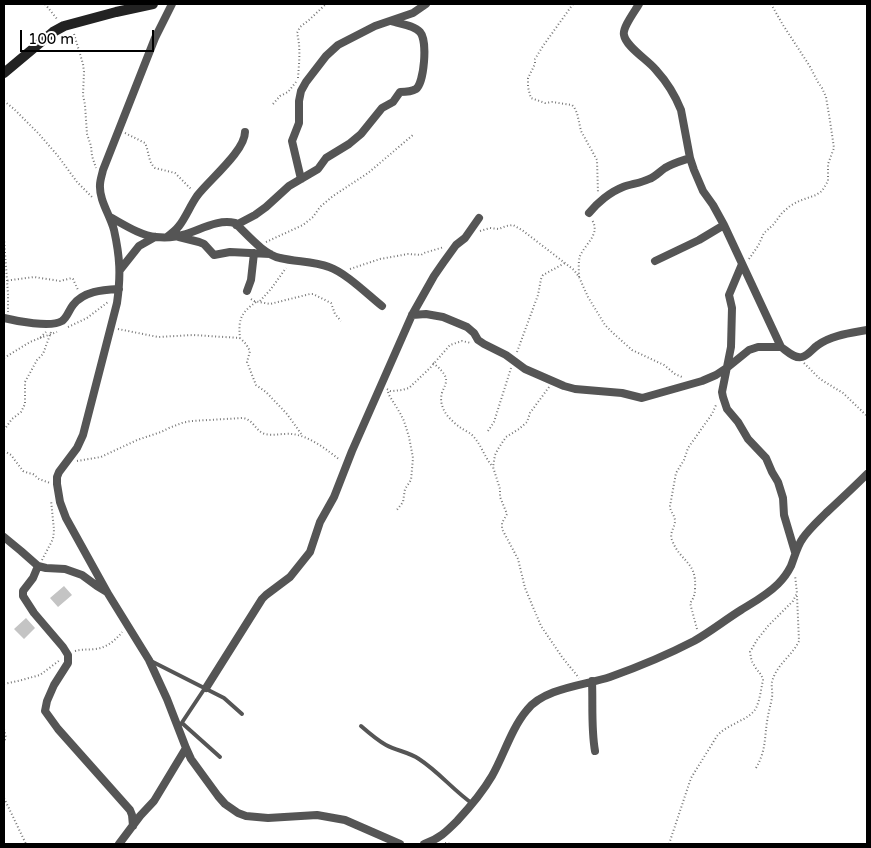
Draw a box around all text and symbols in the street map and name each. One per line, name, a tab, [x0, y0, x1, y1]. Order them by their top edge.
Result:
scale bar	[22, 20, 156, 52]
text: 100 m	[28, 30, 74, 48]

